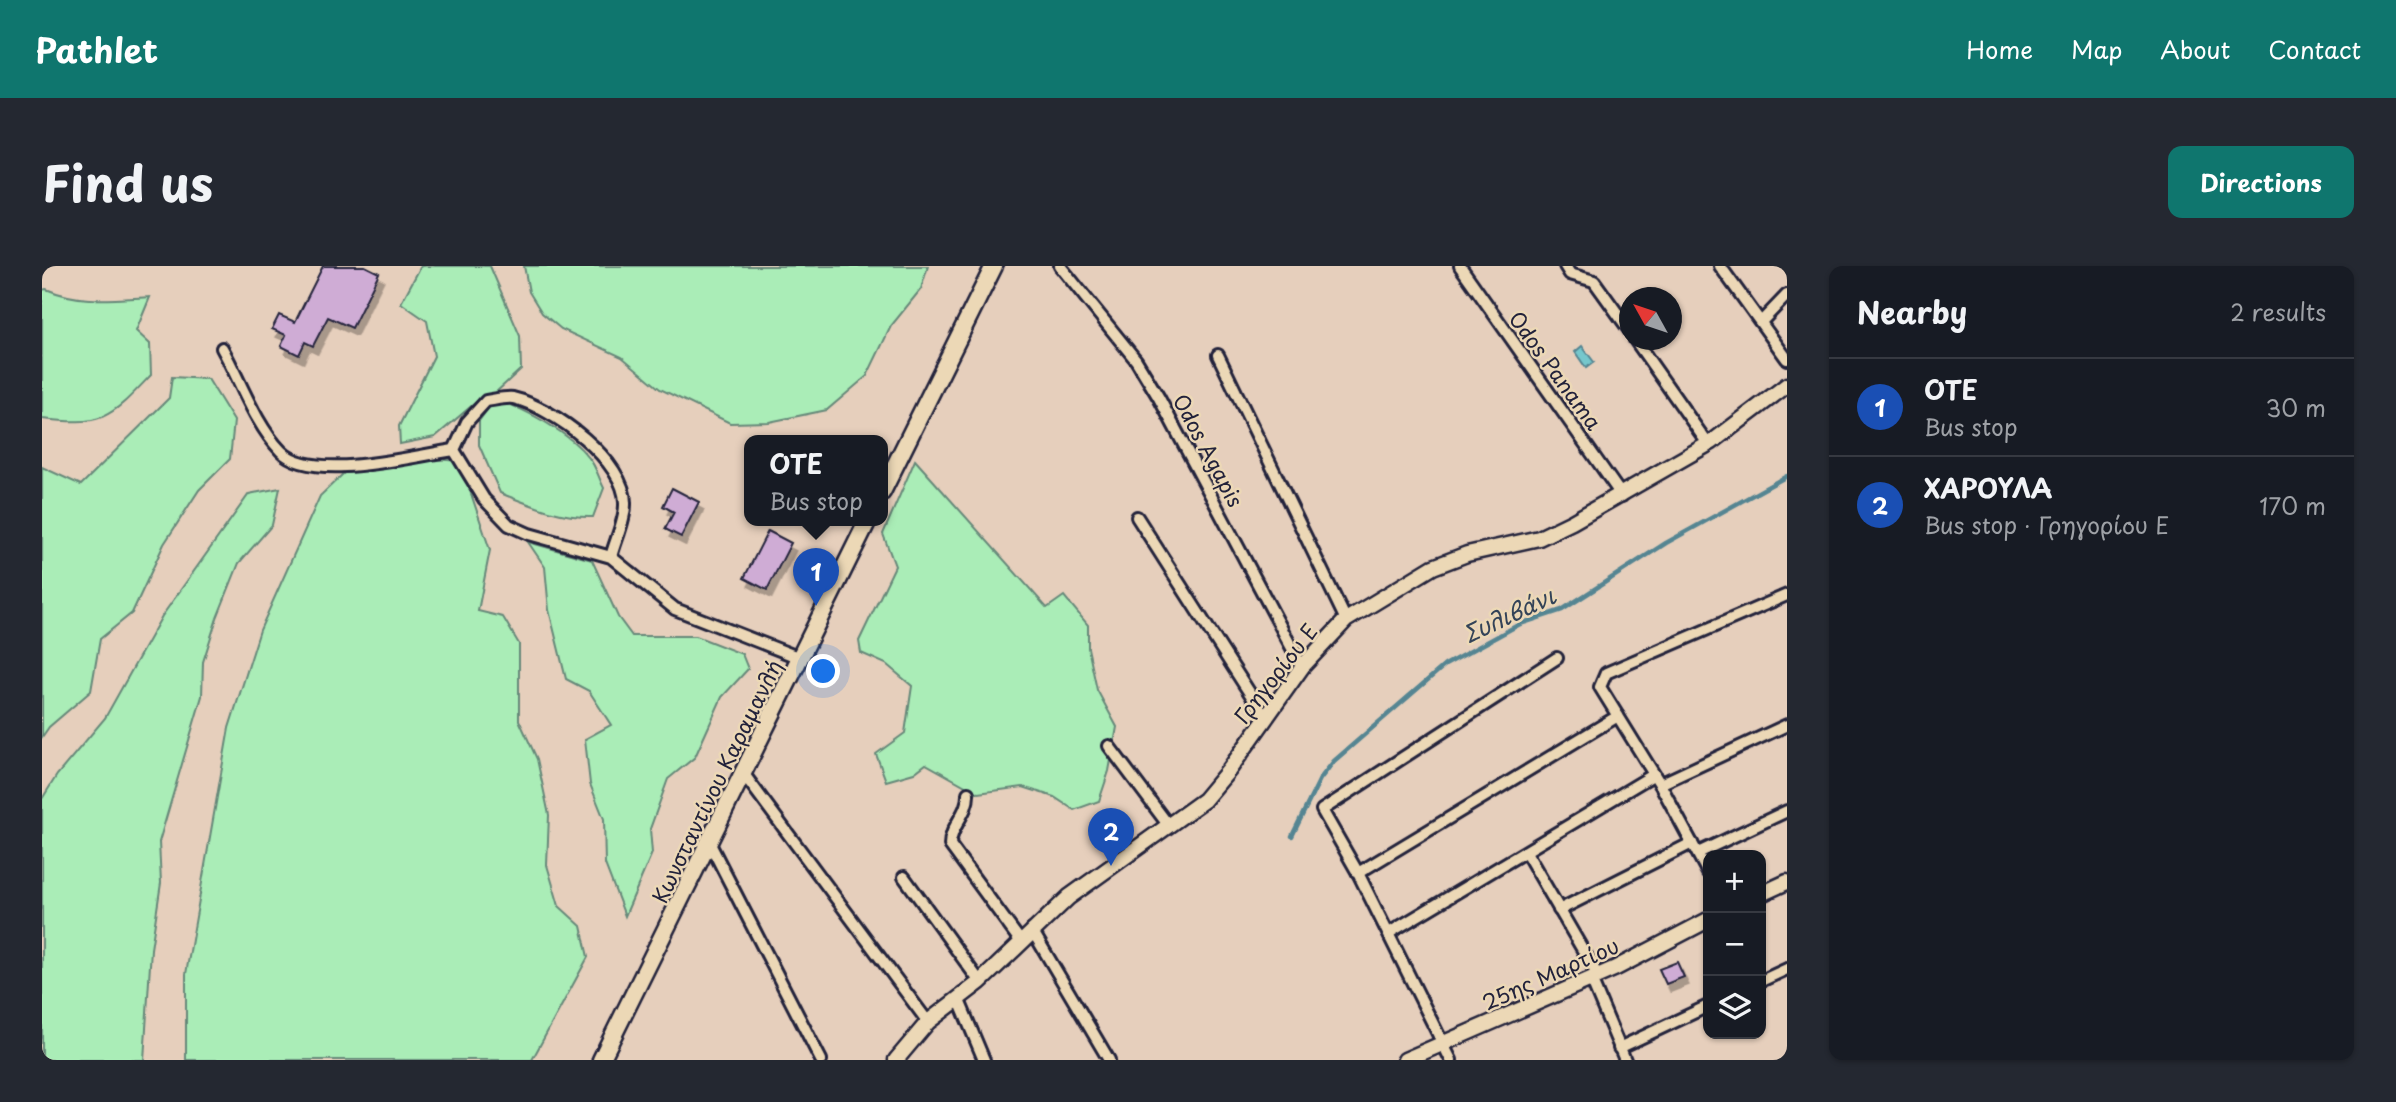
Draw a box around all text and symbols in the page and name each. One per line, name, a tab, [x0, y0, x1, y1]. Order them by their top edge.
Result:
text: Pathlet	[35, 24, 158, 74]
text: Home	[1966, 31, 2033, 67]
text: Map	[2071, 31, 2122, 67]
text: About	[2160, 31, 2230, 67]
text: Contact	[2268, 31, 2361, 67]
text: Find us	[42, 145, 213, 219]
button: Directions	[2168, 146, 2354, 218]
north arrow	[1619, 287, 1682, 350]
text: Nearby	[1857, 289, 1967, 334]
text: 2 results	[2230, 294, 2326, 329]
street label: Odos Panama	[1502, 304, 1611, 437]
text: ΟΤΕ	[1924, 370, 1978, 409]
street label: Odos Agapis	[1166, 388, 1252, 512]
text: 1	[1875, 390, 1886, 425]
text: 30 m	[2265, 390, 2326, 425]
text: Bus stop	[1924, 409, 2018, 444]
popup	[744, 435, 888, 526]
text: ΟΤΕ	[769, 444, 823, 483]
text: ΧΑΡΟΥΛΑ	[1924, 468, 2053, 507]
text: Bus stop	[769, 483, 863, 518]
text: 2	[1872, 488, 1888, 523]
text: 170 m	[2259, 488, 2326, 523]
text: Bus stop · Γρηγορίου Ε	[1924, 507, 2169, 542]
pin: 1	[793, 548, 839, 606]
water label: Συλιβάνι	[1457, 577, 1561, 651]
street label: Γρηγορίου Ε	[1226, 616, 1324, 730]
street label: Κωνσταντίνου Καραμανλή	[643, 654, 789, 908]
your location	[806, 654, 840, 688]
pin: 2	[1088, 808, 1134, 866]
map controls	[1703, 850, 1766, 1039]
button: +	[1703, 850, 1766, 913]
button: −	[1703, 913, 1766, 976]
street label: 25ης Μαρτίου	[1477, 929, 1623, 1017]
button: layers	[1703, 976, 1766, 1039]

